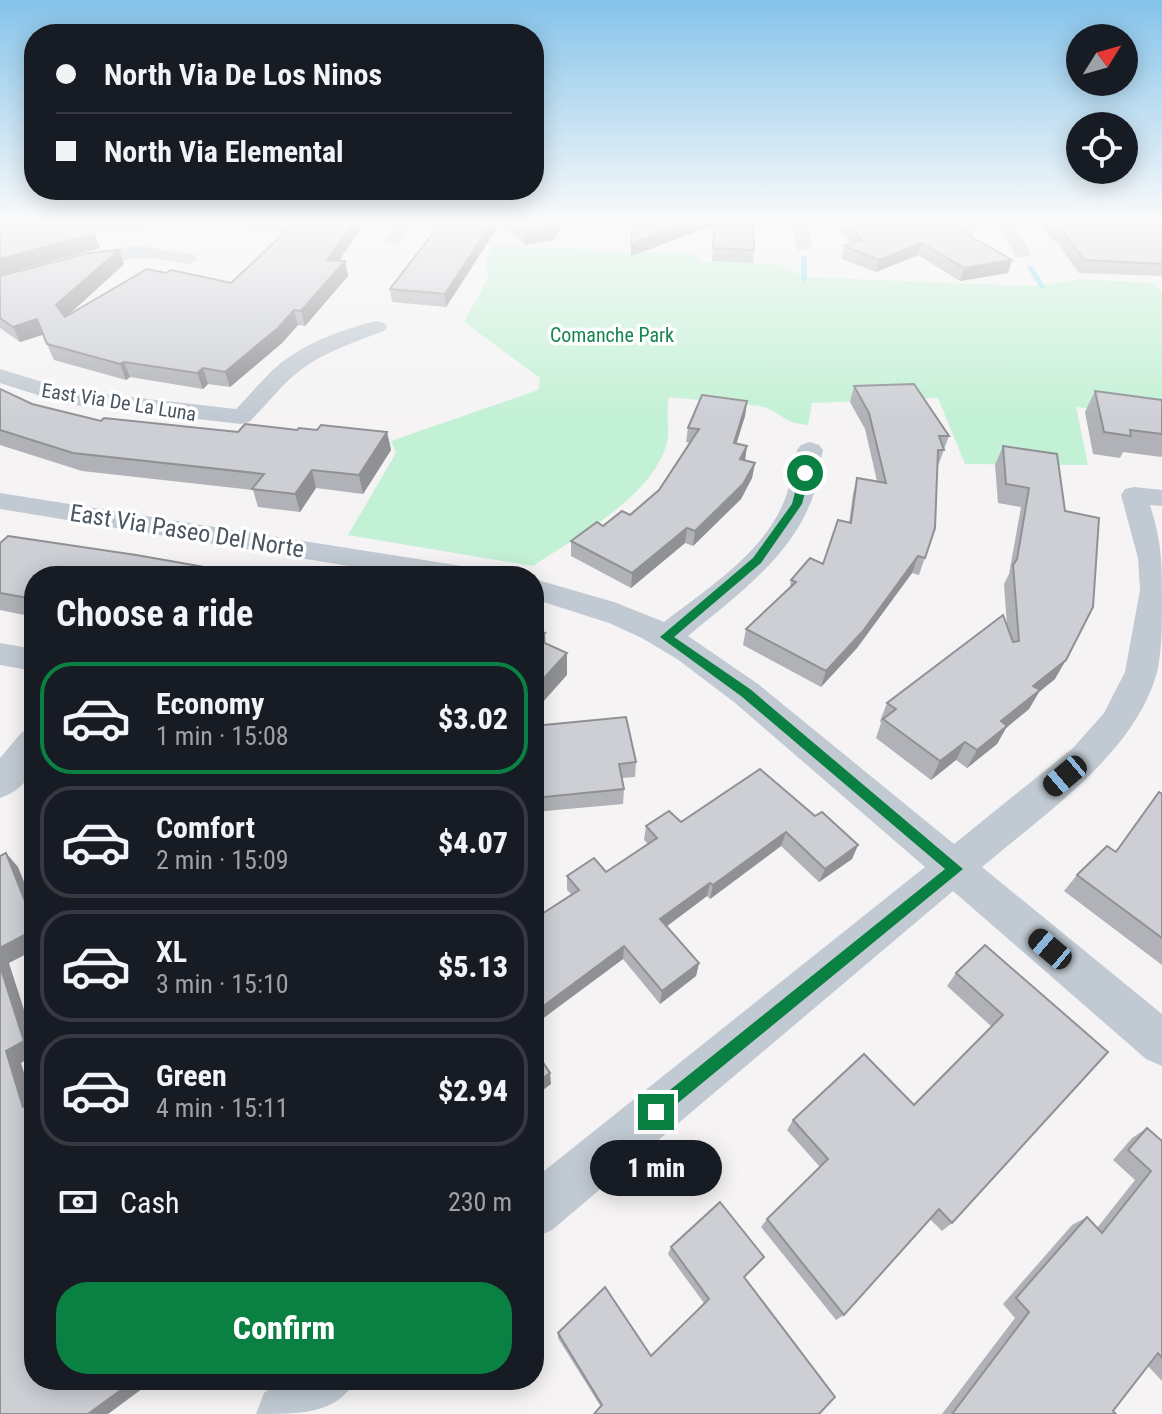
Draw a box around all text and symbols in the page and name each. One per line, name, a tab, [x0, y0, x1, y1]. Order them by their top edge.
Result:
north arrow	[1066, 24, 1138, 96]
map controls	[1066, 24, 1138, 184]
text: North Via De Los Ninos	[104, 57, 382, 92]
button: locate	[1066, 112, 1138, 184]
text: North Via Elemental	[104, 134, 344, 169]
park label: Comanche Park	[550, 323, 674, 347]
street label: East Via De La Luna	[40, 378, 198, 426]
route start	[787, 455, 823, 491]
street label: East Via Paseo Del Norte	[68, 499, 306, 563]
text: Choose a ride	[56, 593, 253, 635]
icon: car	[60, 682, 132, 754]
text: Economy	[156, 686, 264, 721]
text: $3.02	[438, 701, 508, 736]
text: 1 min · 15:08	[156, 721, 289, 751]
car	[1039, 751, 1091, 801]
icon: car	[60, 806, 132, 878]
text: Comfort	[156, 810, 255, 845]
text: $4.07	[438, 825, 508, 860]
text: 2 min · 15:09	[156, 845, 289, 875]
car	[1024, 924, 1076, 974]
icon: car	[60, 930, 132, 1002]
text: XL	[156, 934, 187, 969]
text: $5.13	[438, 949, 508, 984]
text: 3 min · 15:10	[156, 969, 289, 999]
icon: car	[60, 1054, 132, 1126]
text: Green	[156, 1058, 227, 1093]
text: $2.94	[438, 1073, 508, 1108]
text: 4 min · 15:11	[156, 1093, 289, 1123]
route end	[638, 1094, 674, 1130]
callout: 1 min	[590, 1140, 722, 1196]
text: 1 min	[627, 1153, 685, 1183]
icon: cash	[56, 1180, 100, 1224]
text: Cash	[120, 1185, 180, 1220]
text: 230 m	[448, 1187, 512, 1217]
button: Confirm	[56, 1282, 512, 1374]

